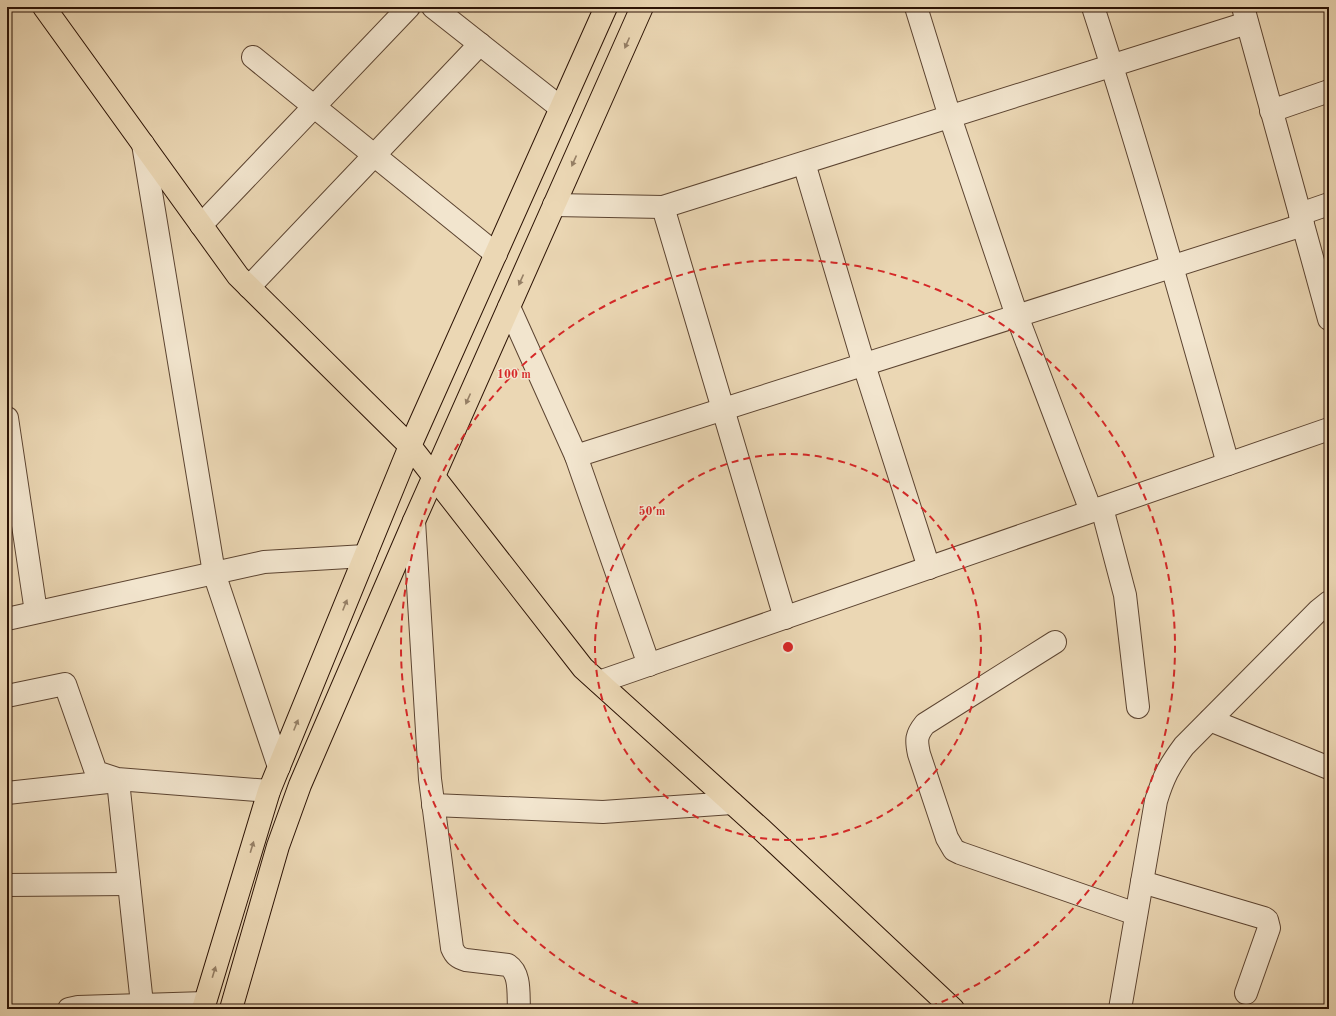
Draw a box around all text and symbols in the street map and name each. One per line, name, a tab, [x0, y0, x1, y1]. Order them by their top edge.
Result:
one-way arrow	[623, 37, 629, 49]
one-way arrow	[570, 156, 576, 168]
one-way arrow	[517, 274, 524, 286]
text: 100 m	[497, 369, 531, 381]
one-way arrow	[465, 393, 471, 404]
text: 50 m	[639, 505, 666, 518]
one-way arrow	[342, 599, 348, 610]
centre of rings	[781, 640, 795, 654]
one-way arrow	[293, 720, 299, 731]
one-way arrow	[249, 841, 255, 853]
one-way arrow	[211, 965, 217, 977]

